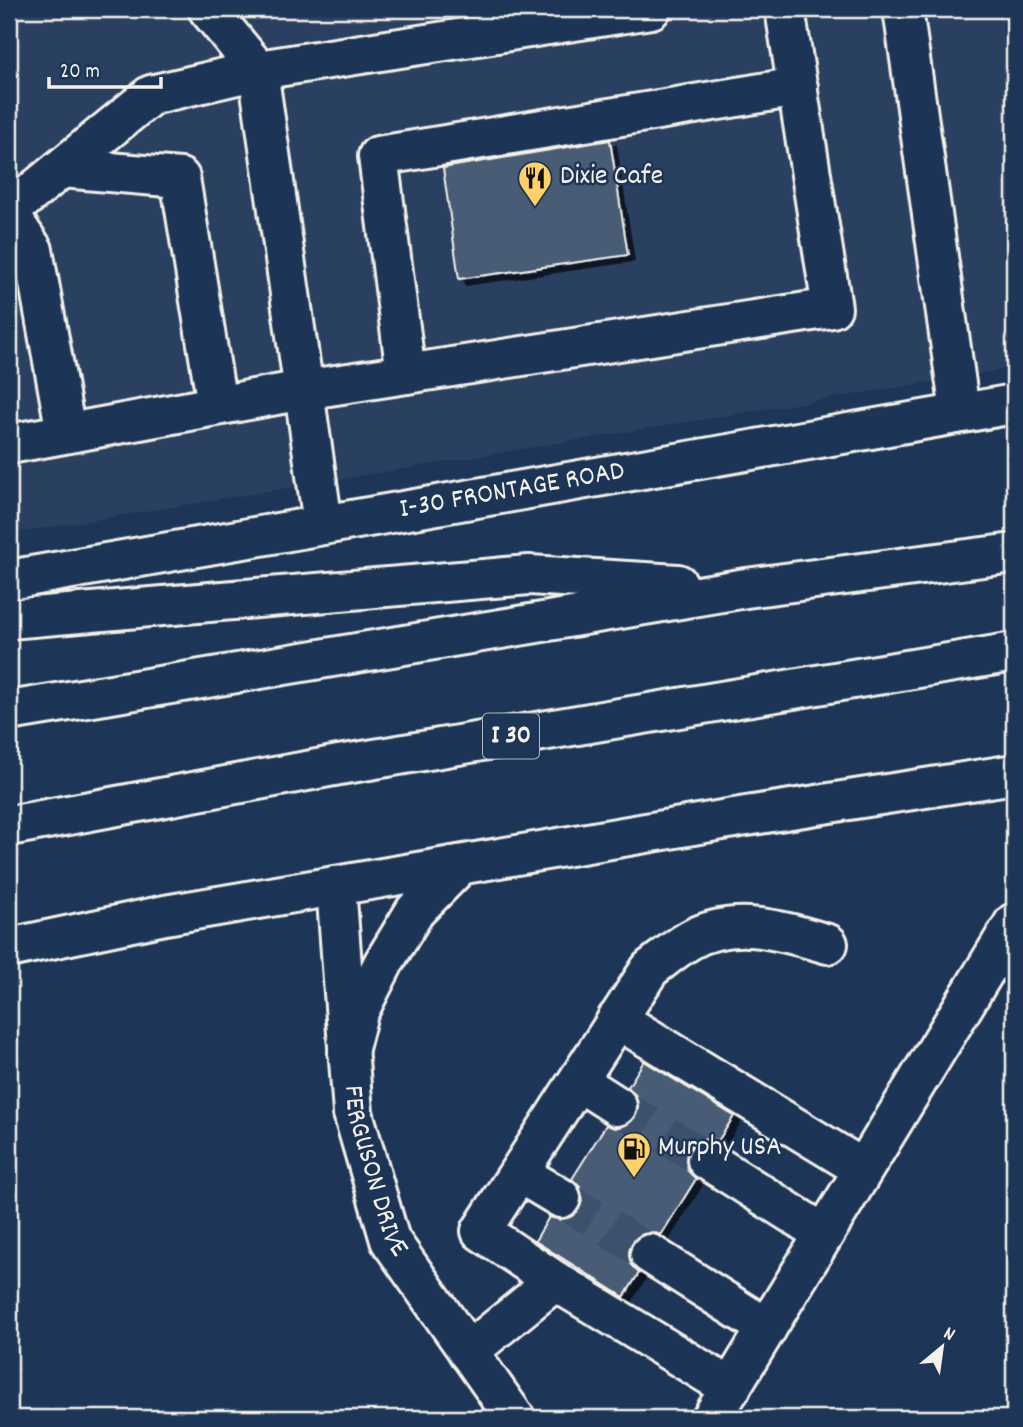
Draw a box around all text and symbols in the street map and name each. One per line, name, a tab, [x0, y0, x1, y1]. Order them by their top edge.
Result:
scale bar	[49, 46, 161, 90]
text: 20 m	[60, 58, 100, 88]
place label: Dixie Cafe	[560, 158, 663, 198]
restaurant icon: Dixie Cafe	[516, 159, 554, 208]
street label: I-30 FRONTAGE ROAD	[397, 453, 628, 531]
road number: I 30	[483, 714, 539, 758]
street label: FERGUSON DRIVE	[331, 1084, 417, 1267]
place label: Murphy USA	[658, 1129, 781, 1169]
fuel station icon: Murphy USA	[615, 1130, 653, 1179]
north arrow	[908, 1312, 978, 1382]
text: N	[938, 1321, 959, 1349]

